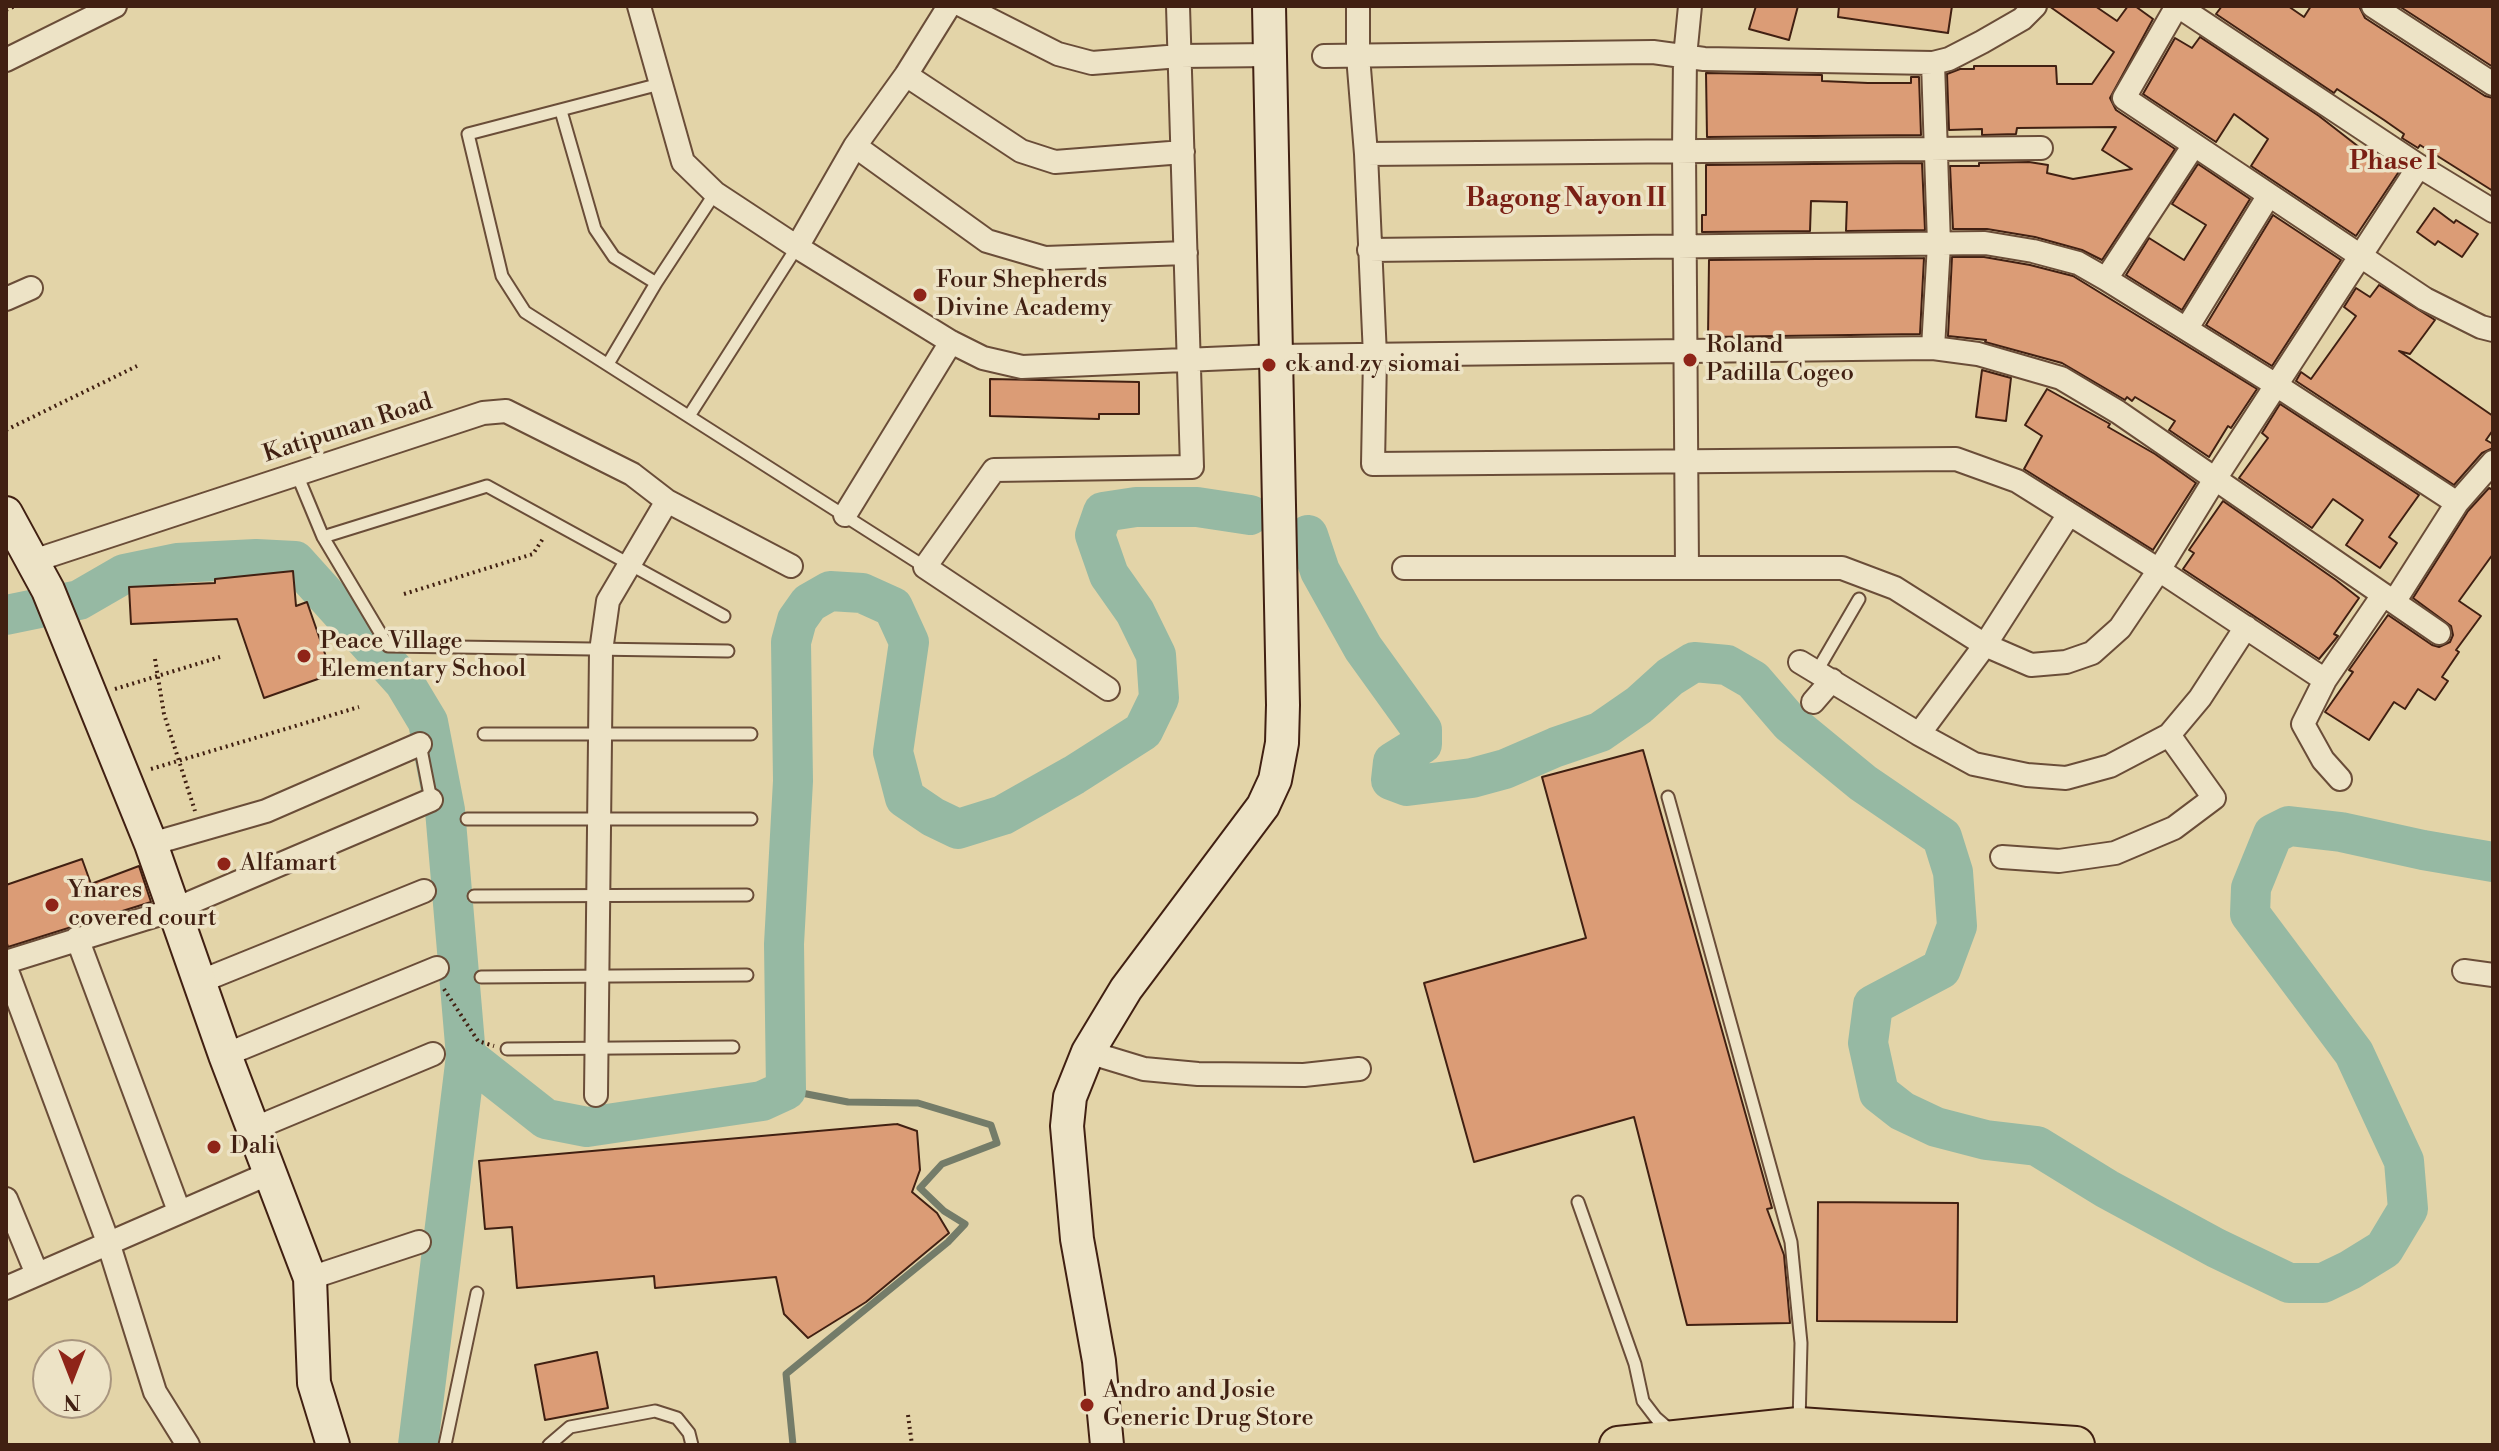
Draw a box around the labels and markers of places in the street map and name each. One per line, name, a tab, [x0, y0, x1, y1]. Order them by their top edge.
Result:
place label: Four Shepherds Divine Academy	[936, 267, 1112, 323]
marker: Four Shepherds Divine Academy	[911, 286, 929, 304]
place label: Roland Padilla Cogeo	[1706, 332, 1854, 388]
place label: ck and zy siomai	[1285, 351, 1461, 379]
marker: Roland Padilla Cogeo	[1681, 351, 1699, 369]
marker: ck and zy siomai	[1260, 356, 1278, 374]
place label: Peace Village Elementary School	[320, 628, 526, 684]
marker: Peace Village Elementary School	[295, 647, 313, 665]
place label: Alfamart	[240, 850, 337, 878]
marker: Alfamart	[215, 855, 233, 873]
place label: Ynares covered court	[68, 877, 217, 933]
marker: Ynares covered court	[43, 896, 61, 914]
place label: Dali	[230, 1133, 276, 1161]
marker: Dali	[205, 1138, 223, 1156]
place label: Andro and Josie Generic Drug Store	[1103, 1377, 1314, 1433]
marker: Andro and Josie Generic Drug Store	[1078, 1396, 1096, 1414]

